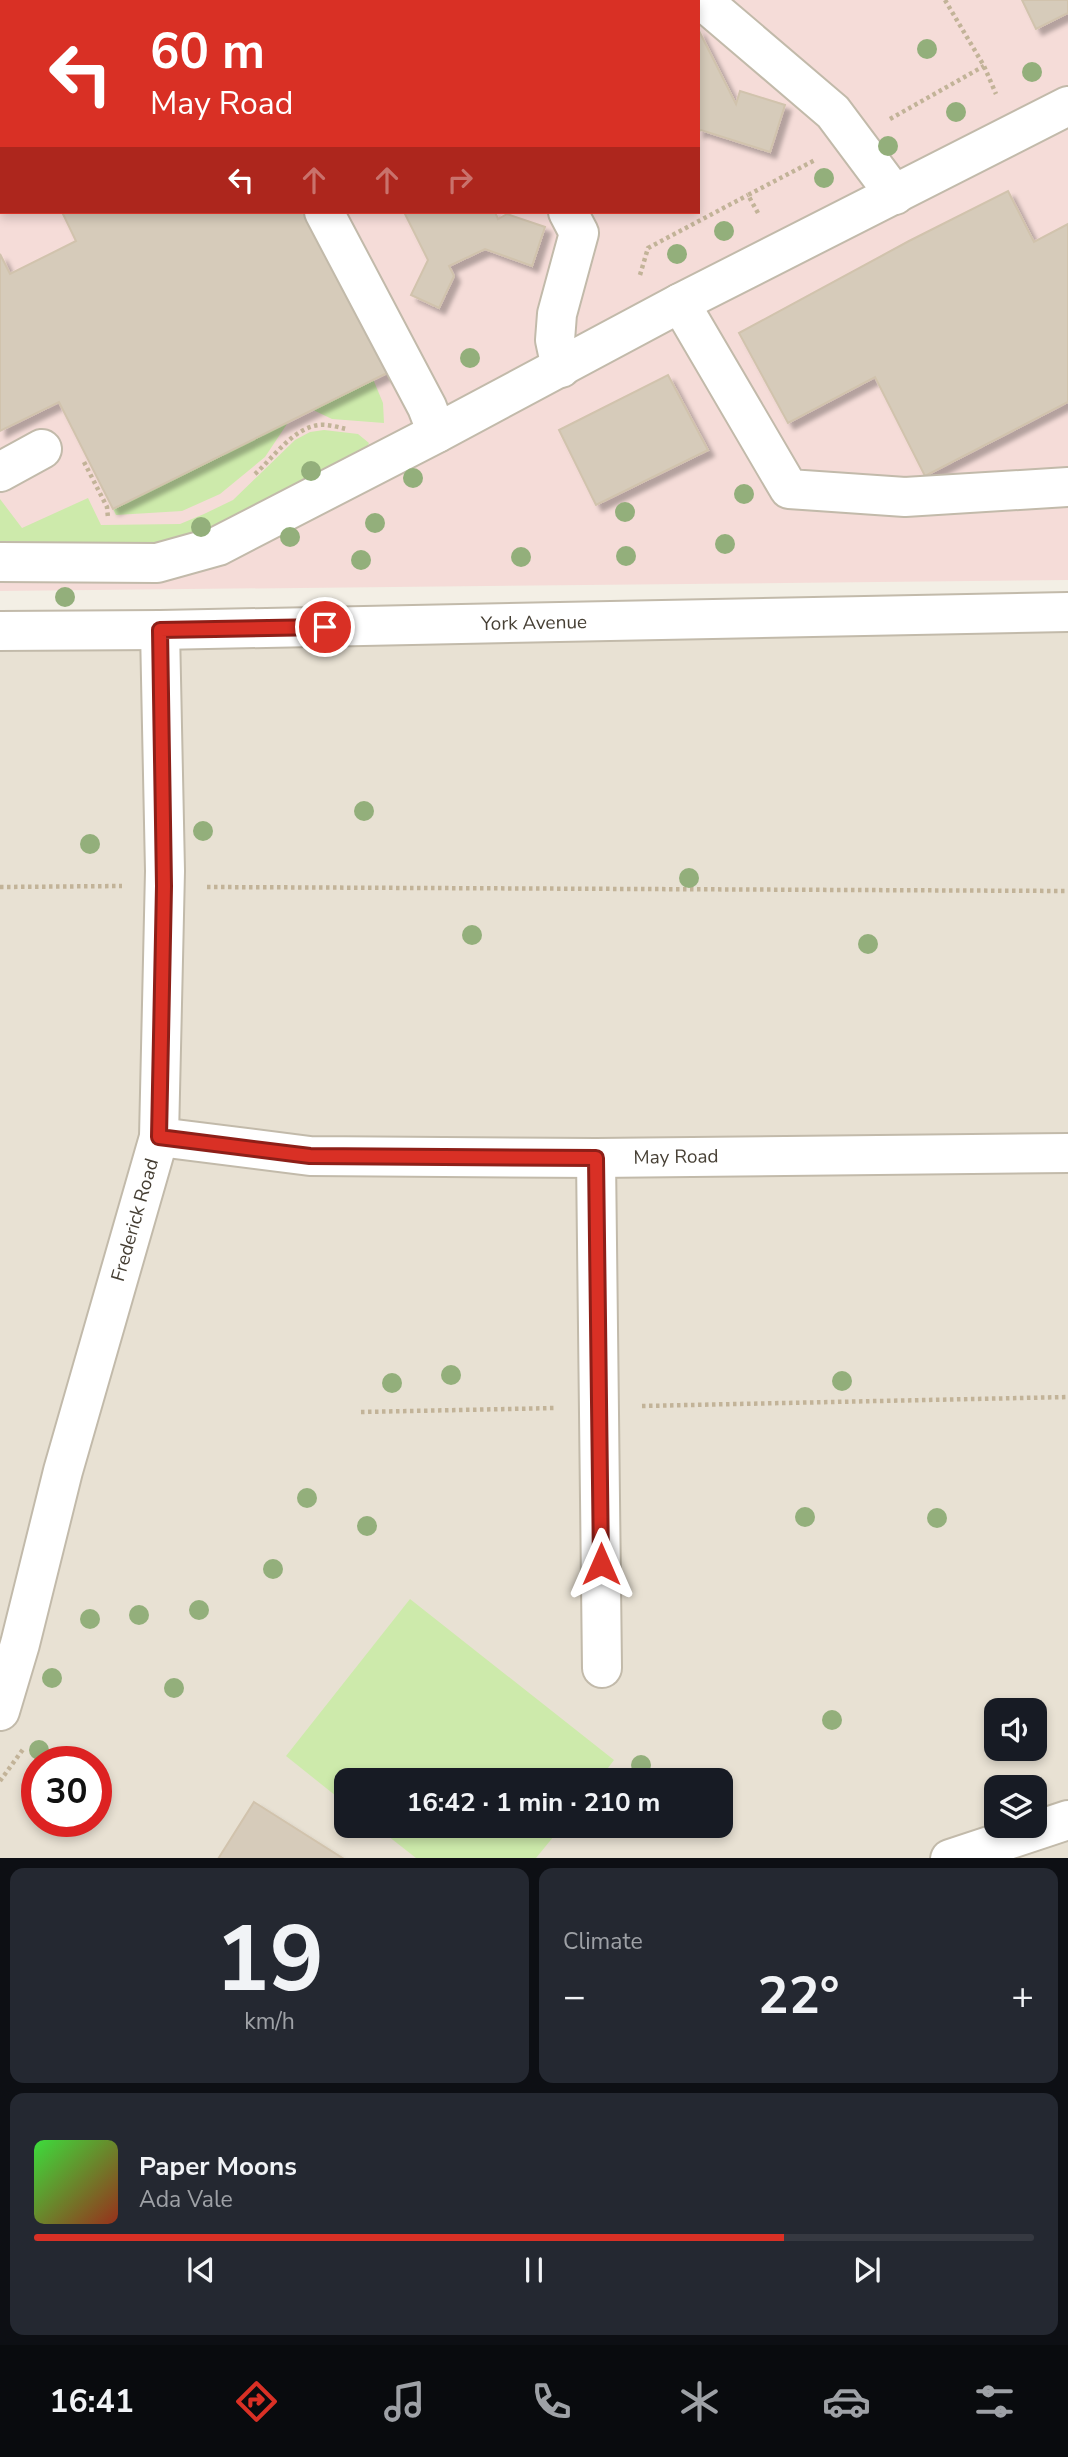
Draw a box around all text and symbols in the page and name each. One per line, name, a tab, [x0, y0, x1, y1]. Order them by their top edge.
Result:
text: 60 m	[150, 18, 265, 85]
icon: left	[35, 28, 126, 119]
text: May Road	[150, 82, 293, 125]
icon: left	[222, 161, 260, 199]
icon: ahead	[295, 161, 333, 199]
icon: ahead	[368, 161, 406, 199]
icon: right	[441, 161, 479, 199]
pin	[295, 597, 355, 657]
icon: arrive	[306, 608, 344, 646]
street label: York Avenue	[480, 609, 587, 637]
street label: May Road	[633, 1143, 719, 1171]
street label: Frederick Road	[105, 1155, 165, 1285]
position arrow	[564, 1527, 638, 1601]
map controls	[984, 1698, 1047, 1838]
button: sound	[984, 1698, 1047, 1761]
speed limit sign: 30	[21, 1746, 112, 1837]
button: layers	[984, 1775, 1047, 1838]
text: 16:42 · 1 min · 210 m	[407, 1785, 660, 1820]
text: 19	[215, 1898, 324, 2022]
text: Climate	[563, 1926, 643, 1957]
text: 22°	[757, 1960, 840, 2031]
text: −	[563, 1971, 586, 2022]
text: +	[1011, 1971, 1034, 2022]
text: km/h	[244, 2006, 295, 2037]
text: Paper Moons	[139, 2149, 297, 2184]
text: Ada Vale	[139, 2184, 233, 2215]
icon: previous	[182, 2251, 220, 2289]
icon: pause	[515, 2251, 553, 2289]
icon: next	[848, 2251, 886, 2289]
icon: directions	[232, 2377, 281, 2426]
icon: music	[380, 2377, 429, 2426]
icon: phone	[527, 2377, 576, 2426]
icon: climate	[675, 2377, 724, 2426]
icon: car	[822, 2377, 871, 2426]
icon: filters	[970, 2377, 1019, 2426]
text: 16:41	[49, 2380, 134, 2423]

